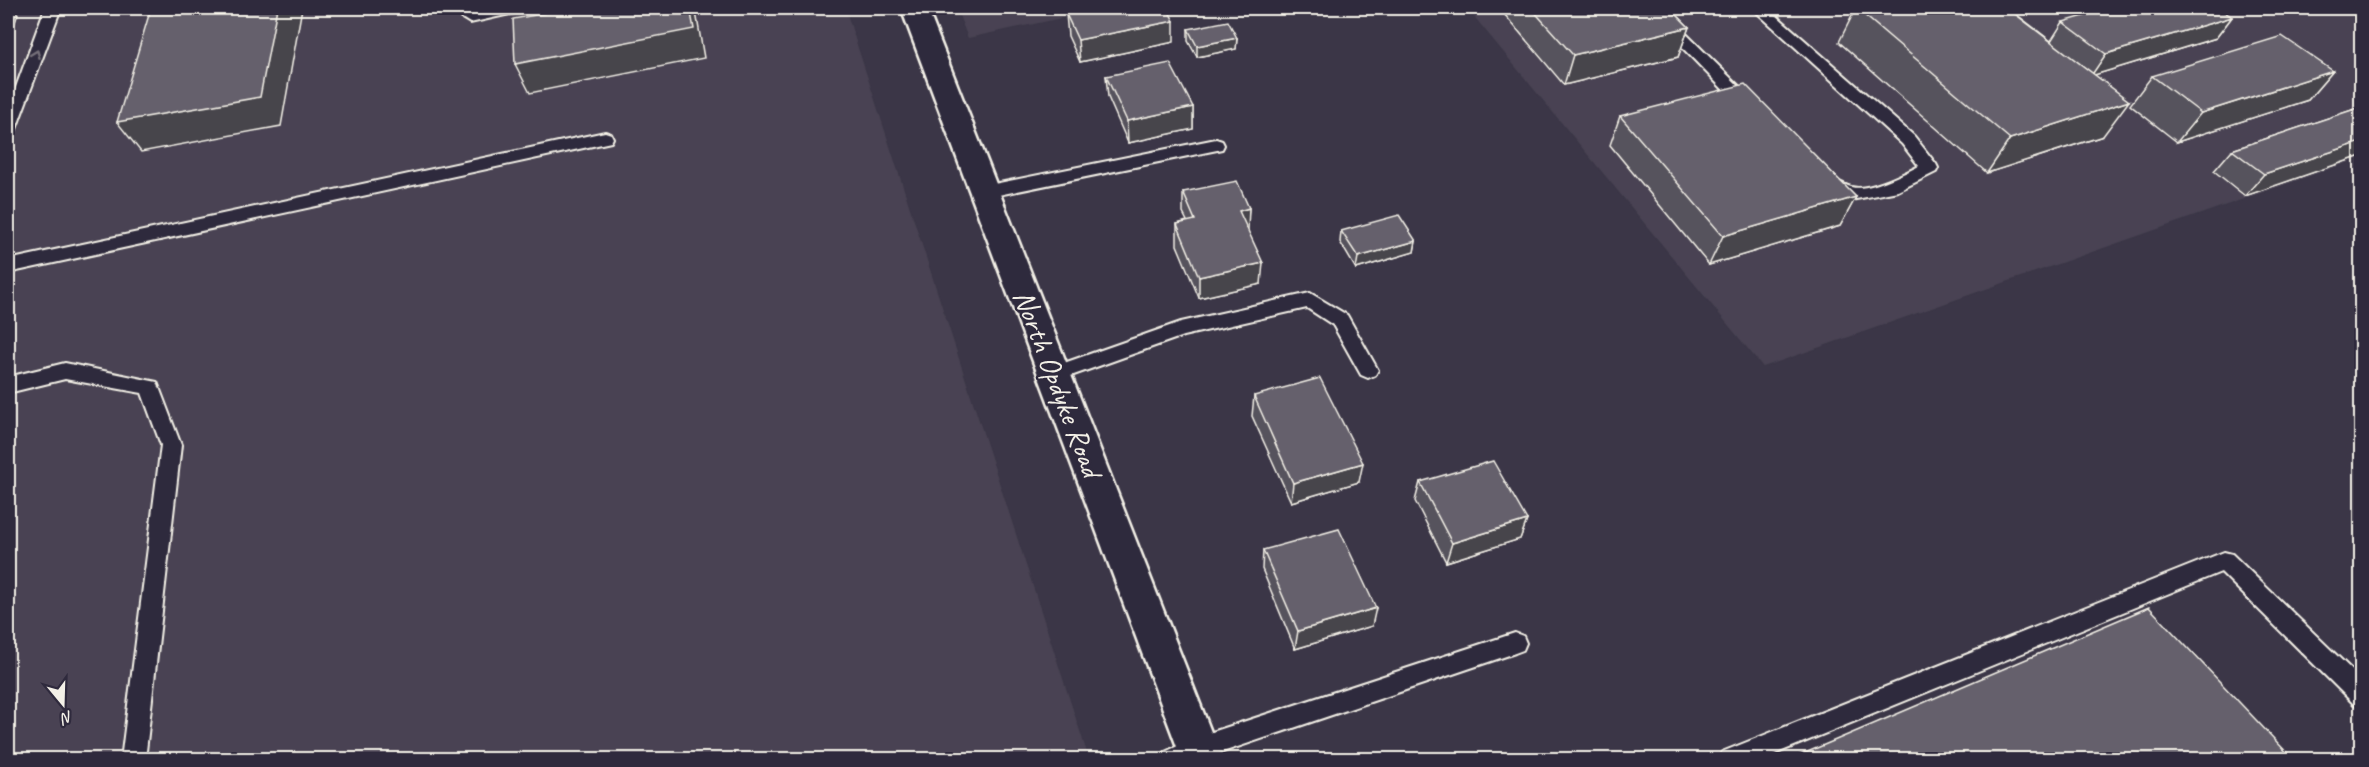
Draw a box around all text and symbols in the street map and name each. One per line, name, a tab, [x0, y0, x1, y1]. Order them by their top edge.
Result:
one-way arrow	[28, 49, 41, 60]
street label: North Opdyke Road	[1005, 284, 1113, 486]
north arrow	[33, 674, 93, 734]
text: N	[57, 706, 75, 729]

